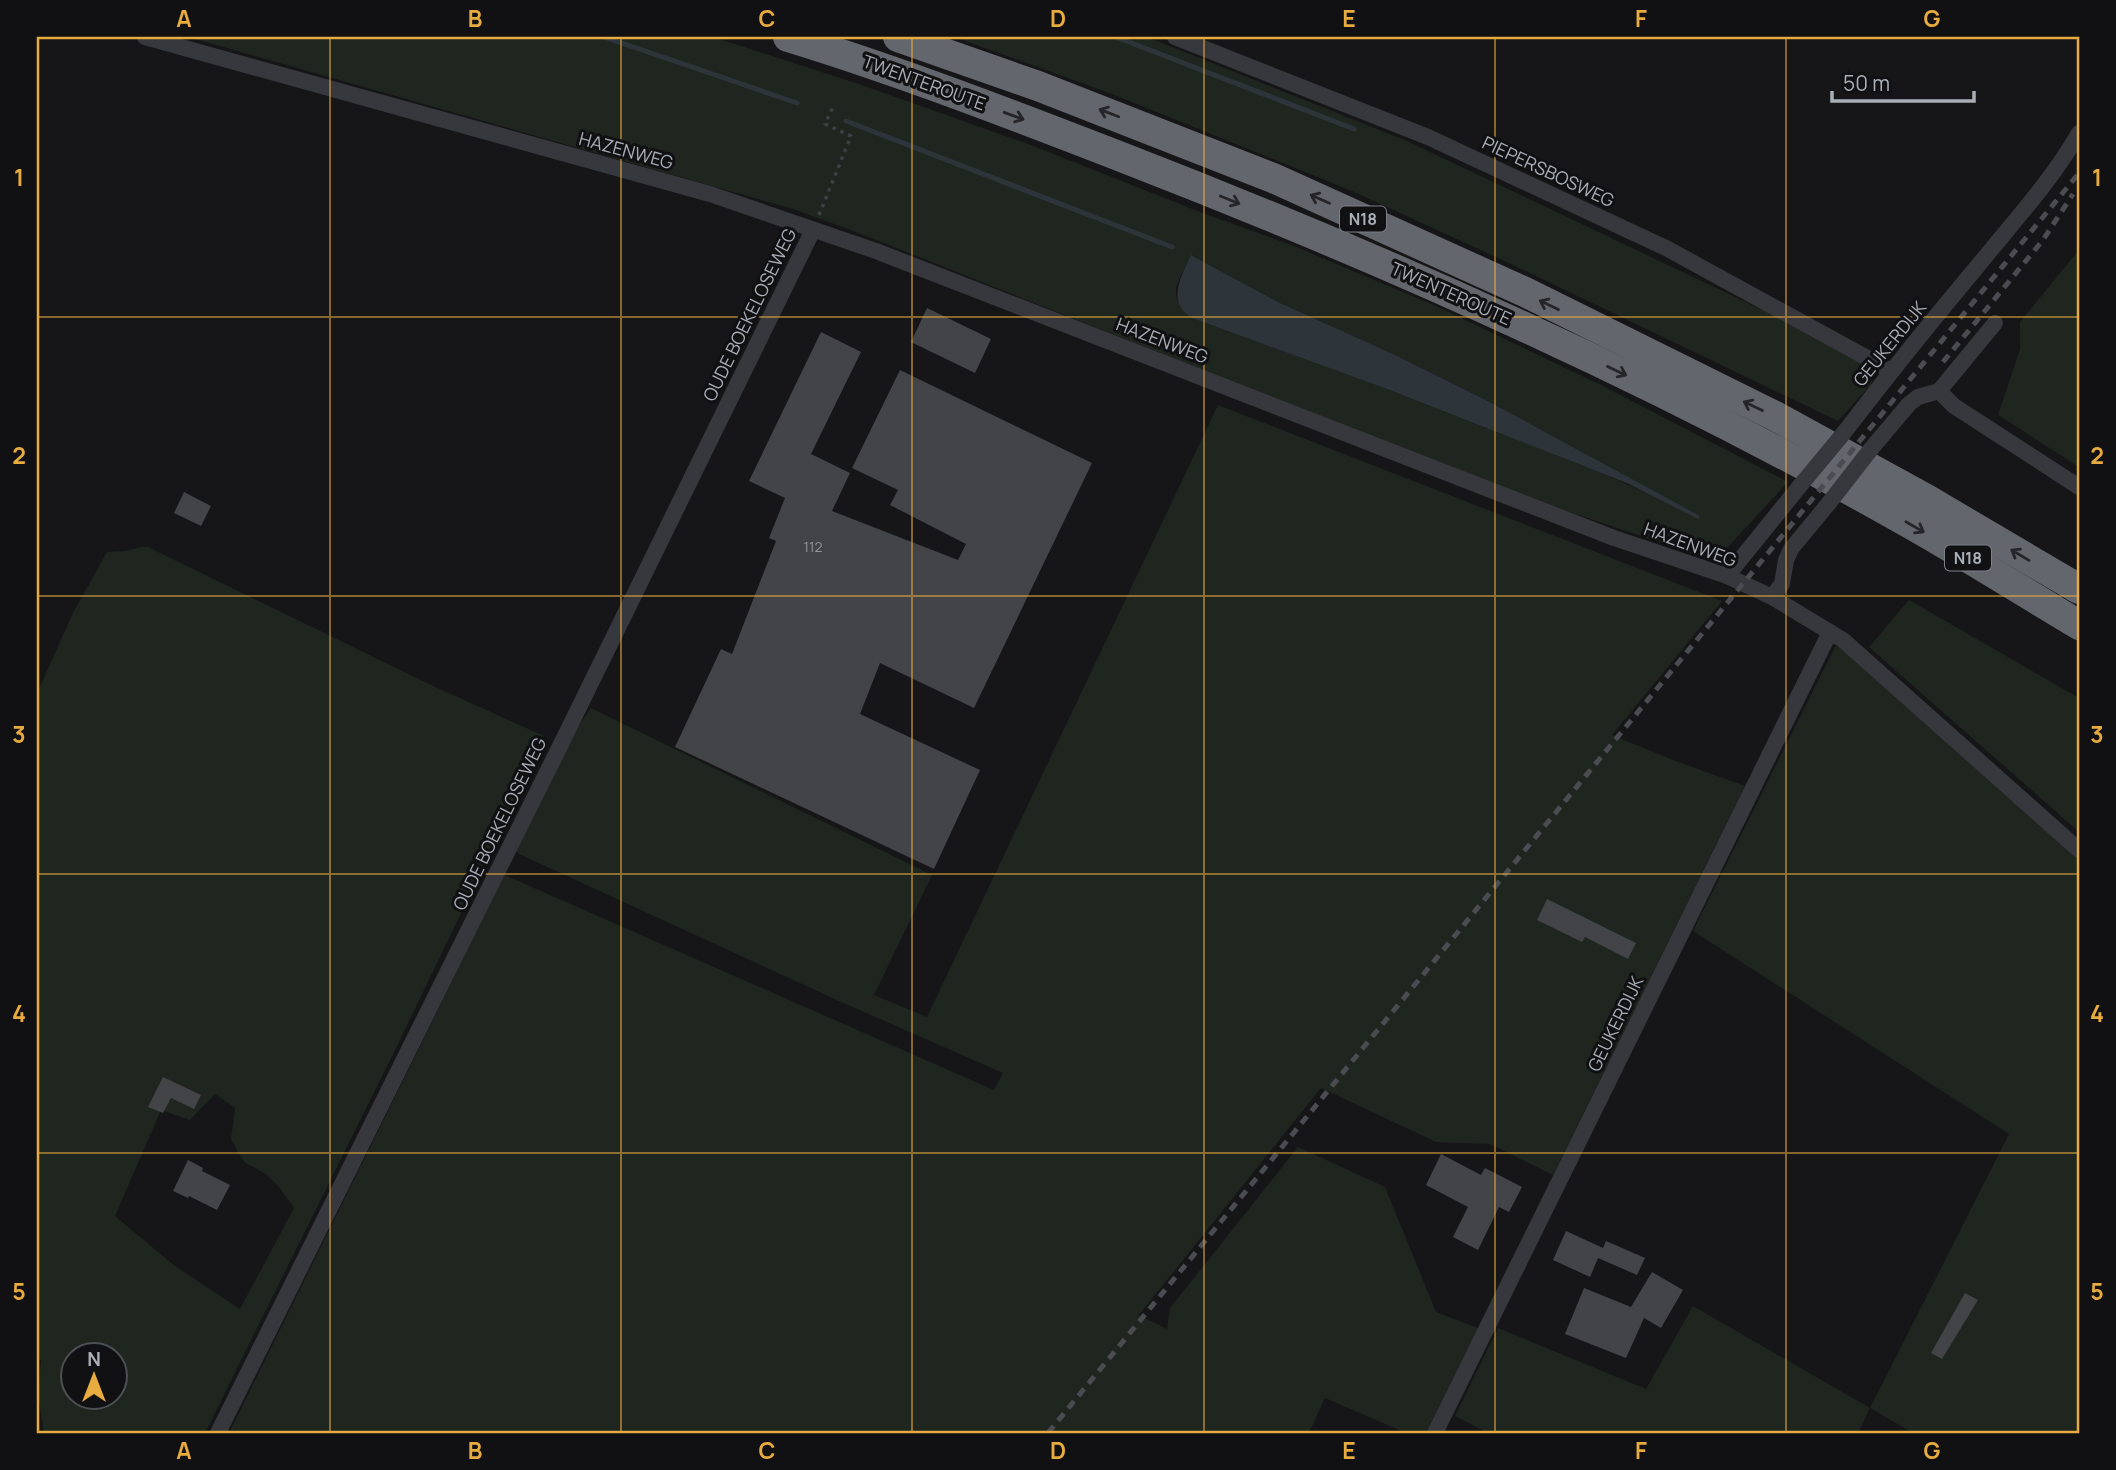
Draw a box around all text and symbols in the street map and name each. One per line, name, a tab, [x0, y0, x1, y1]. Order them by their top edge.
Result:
text: A	[176, 2, 192, 34]
text: B	[468, 2, 482, 34]
text: C	[759, 2, 776, 34]
text: D	[1050, 2, 1066, 34]
text: E	[1342, 2, 1356, 34]
text: F	[1635, 2, 1647, 34]
text: G	[1924, 2, 1941, 34]
street label: TWENTEROUTE	[860, 49, 989, 115]
scale bar	[1832, 60, 1974, 104]
text: 50 m	[1843, 69, 1890, 97]
one-way arrow	[1099, 106, 1121, 119]
one-way arrow	[1003, 111, 1025, 123]
street label: HAZENWEG	[576, 126, 676, 174]
street label: PIEPERSBOSWEG	[1479, 130, 1619, 212]
text: 1	[14, 161, 24, 193]
text: 1	[2092, 161, 2102, 193]
one-way arrow	[1310, 192, 1331, 205]
one-way arrow	[1218, 194, 1240, 207]
road number: N18	[1340, 206, 1386, 232]
street label: OUDE BOEKELOSEWEG	[697, 224, 802, 405]
street label: TWENTEROUTE	[1388, 256, 1515, 330]
street label: GEUKERDIJK	[1847, 295, 1931, 391]
one-way arrow	[1539, 297, 1560, 311]
street label: HAZENWEG	[1113, 312, 1212, 369]
one-way arrow	[1606, 365, 1627, 378]
one-way arrow	[1743, 398, 1764, 412]
text: 2	[12, 439, 26, 471]
text: 2	[2090, 439, 2104, 471]
street label: HAZENWEG	[1641, 516, 1740, 572]
one-way arrow	[1904, 520, 1924, 534]
house number: 112	[804, 537, 822, 556]
road number: N18	[1945, 545, 1991, 570]
one-way arrow	[2011, 547, 2031, 561]
text: 3	[12, 718, 26, 750]
text: 3	[2090, 718, 2104, 750]
street label: OUDE BOEKELOSEWEG	[447, 733, 552, 914]
street label: GEUKERDIJK	[1582, 972, 1649, 1075]
text: 4	[12, 997, 26, 1029]
text: 4	[2090, 997, 2104, 1029]
text: 5	[12, 1275, 26, 1307]
text: 5	[2090, 1275, 2104, 1307]
north arrow	[60, 1340, 130, 1410]
text: N	[87, 1346, 101, 1372]
text: A	[176, 1434, 192, 1466]
text: B	[468, 1434, 482, 1466]
text: C	[759, 1434, 776, 1466]
text: D	[1050, 1434, 1066, 1466]
text: E	[1342, 1434, 1356, 1466]
text: F	[1635, 1434, 1647, 1466]
text: G	[1924, 1434, 1941, 1466]

